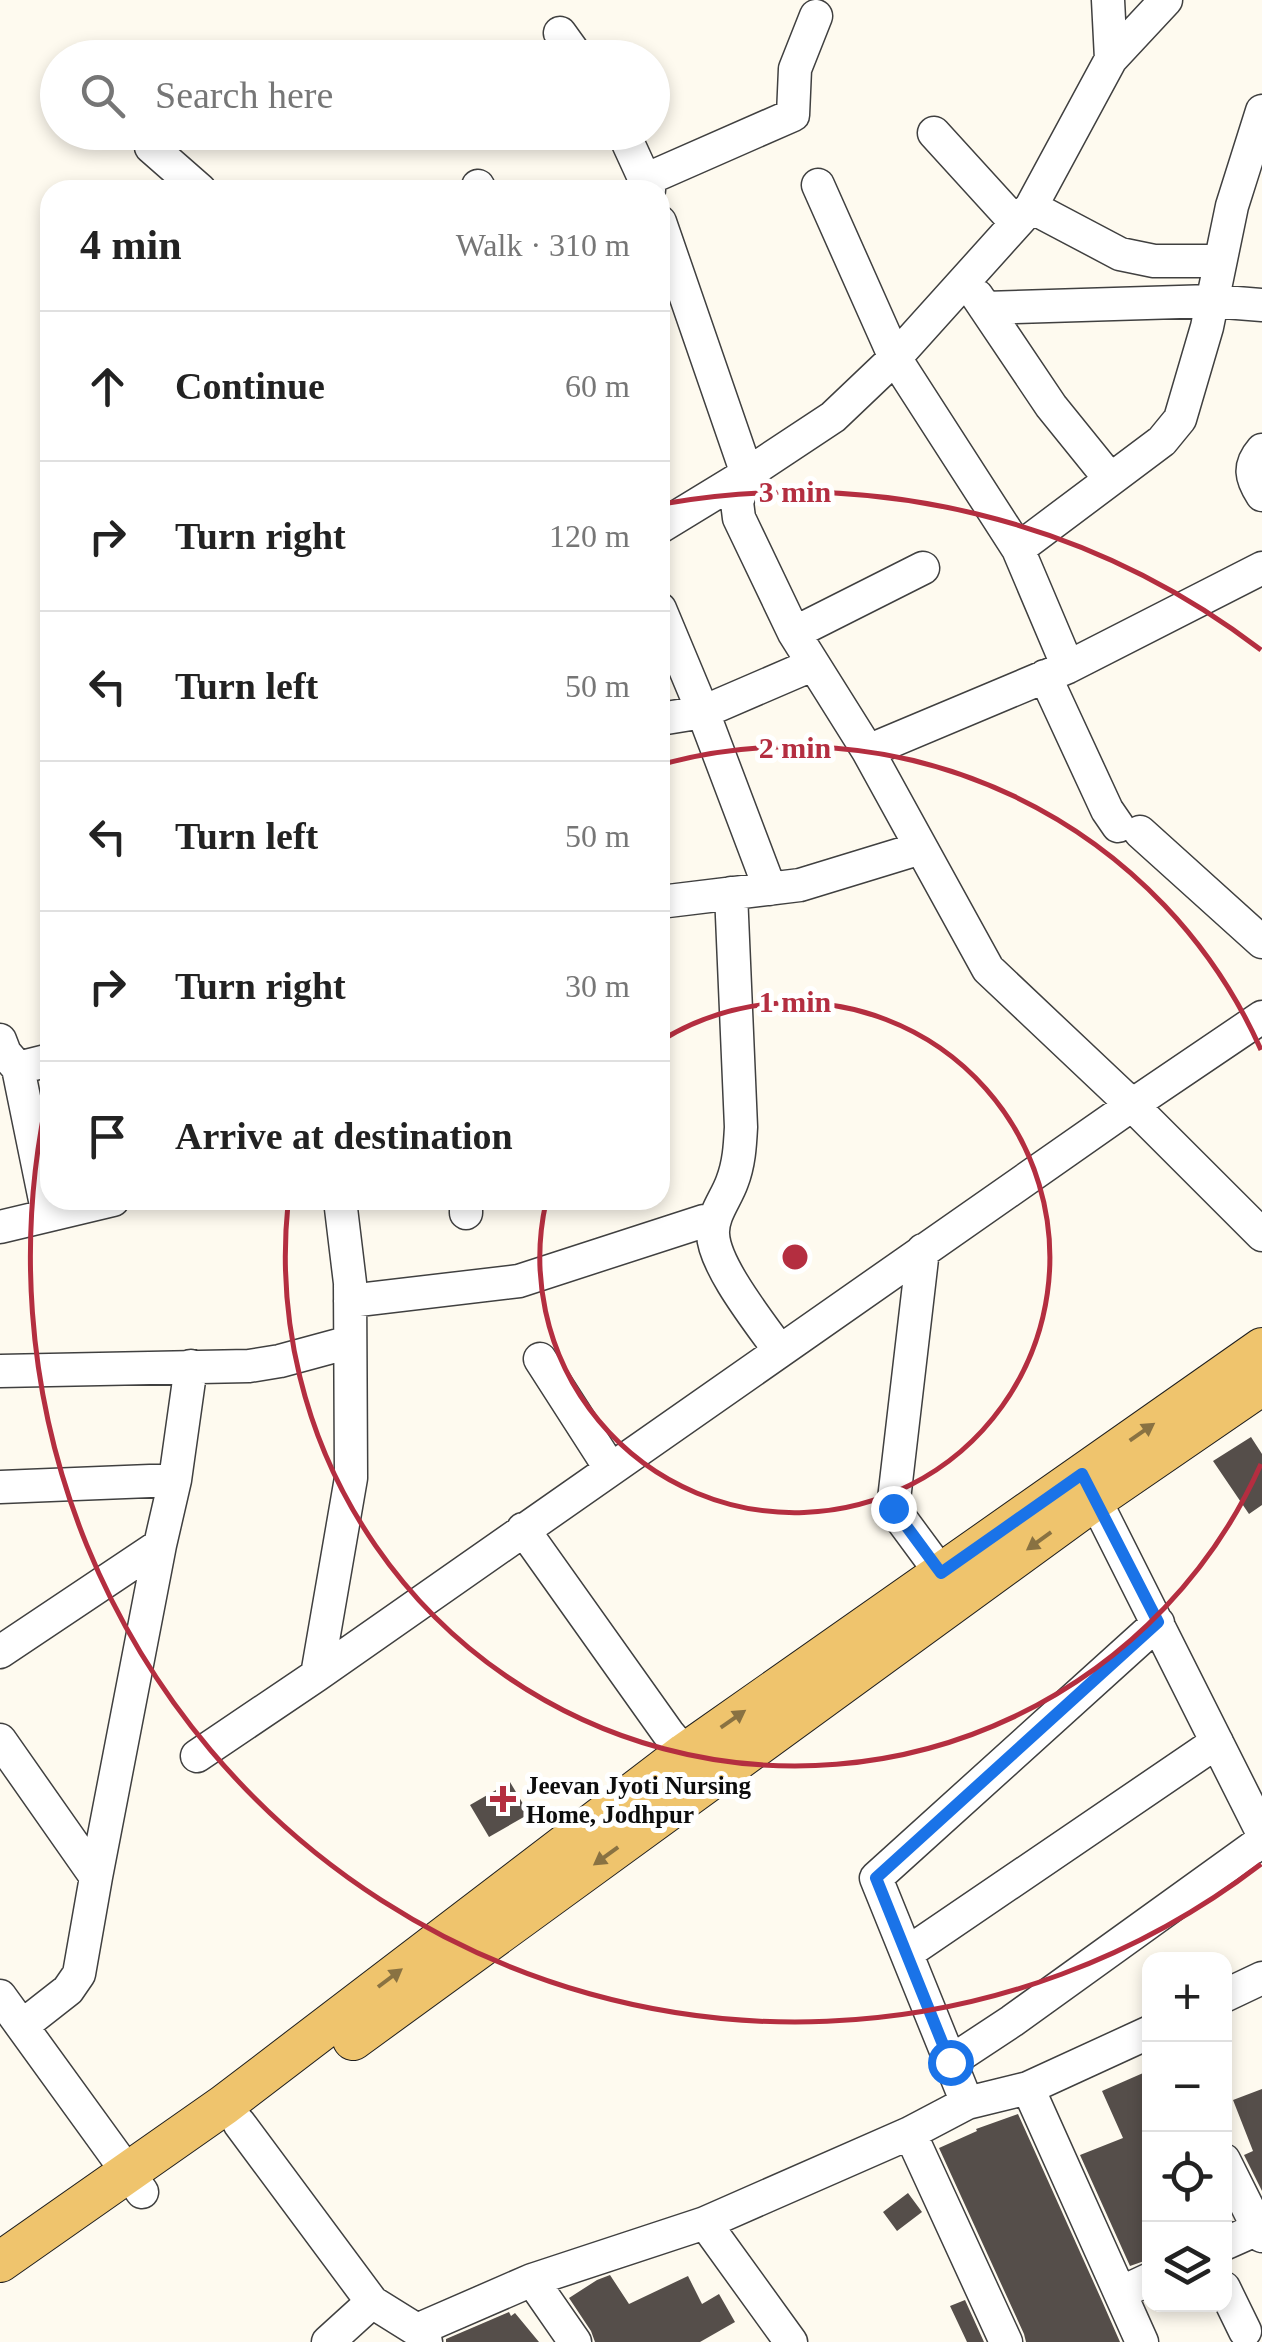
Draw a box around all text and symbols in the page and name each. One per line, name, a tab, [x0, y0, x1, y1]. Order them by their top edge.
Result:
search box	[40, 40, 670, 150]
icon: search	[75, 68, 130, 123]
text: Search here	[155, 74, 333, 116]
text: 4 min	[80, 222, 182, 268]
text: Walk · 310 m	[456, 227, 630, 263]
icon: ahead	[80, 359, 135, 414]
text: Continue	[175, 365, 325, 407]
text: 60 m	[565, 368, 630, 404]
text: 3 min	[759, 475, 832, 508]
icon: right	[80, 509, 135, 564]
text: Turn right	[175, 515, 346, 557]
text: 120 m	[549, 518, 630, 554]
icon: left	[80, 659, 135, 714]
text: Turn left	[175, 665, 318, 707]
text: 50 m	[565, 668, 630, 704]
text: 2 min	[759, 731, 832, 764]
icon: left	[80, 809, 135, 864]
text: Turn left	[175, 815, 318, 857]
text: 50 m	[565, 818, 630, 854]
icon: right	[80, 959, 135, 1014]
text: Turn right	[175, 965, 346, 1007]
text: 30 m	[565, 968, 630, 1004]
text: 1 min	[759, 985, 832, 1018]
icon: arrive	[80, 1109, 135, 1164]
text: Arrive at destination	[175, 1115, 513, 1157]
centre of rings	[777, 1239, 813, 1275]
one-way arrow	[1129, 1423, 1156, 1442]
route end	[871, 1486, 917, 1532]
one-way arrow	[1025, 1530, 1052, 1550]
one-way arrow	[720, 1710, 746, 1729]
place label: Jeevan Jyoti Nursing Home, Jodhpur	[526, 1772, 752, 1828]
marker: Jeevan Jyoti Nursing Home, Jodhpur	[490, 1786, 516, 1812]
one-way arrow	[593, 1845, 619, 1865]
map controls	[1142, 1952, 1232, 2312]
button: +	[1142, 1952, 1232, 2042]
one-way arrow	[377, 1969, 403, 1989]
route start	[928, 2040, 974, 2086]
button: −	[1142, 2042, 1232, 2132]
button: locate	[1142, 2132, 1232, 2222]
button: layers	[1142, 2222, 1232, 2312]

